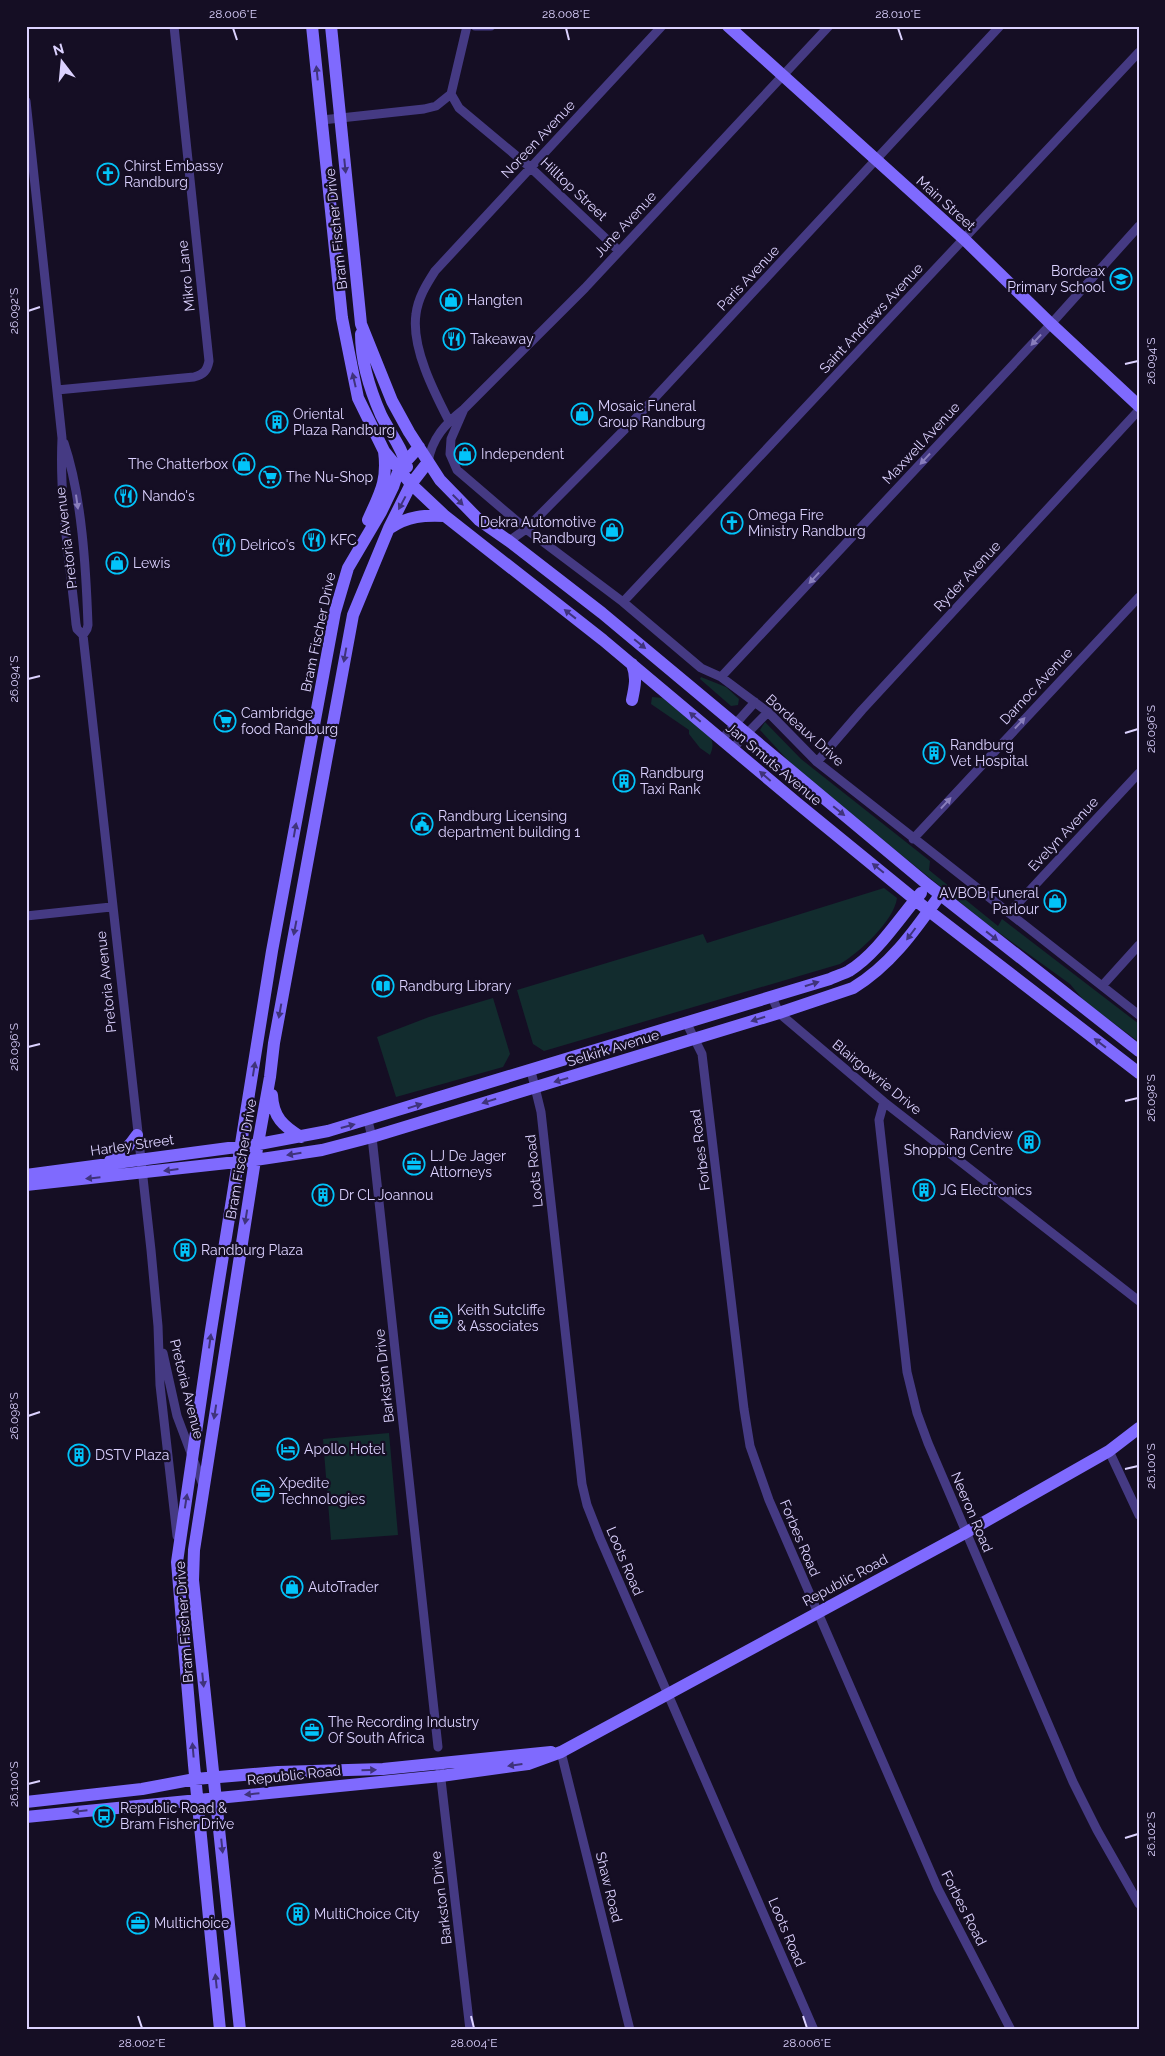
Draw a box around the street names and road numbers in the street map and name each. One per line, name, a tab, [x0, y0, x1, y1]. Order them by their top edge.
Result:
street label: Noreen Avenue	[498, 97, 578, 181]
street label: Hilltop Street	[537, 154, 611, 224]
street label: Bram Fischer Drive	[322, 168, 350, 290]
street label: Main Street	[913, 172, 979, 234]
street label: June Avenue	[591, 188, 659, 260]
street label: Mikro Lane	[174, 240, 198, 312]
street label: Paris Avenue	[714, 242, 782, 314]
street label: Saint Andrews Avenue	[816, 260, 926, 376]
street label: Maxwell Avenue	[879, 399, 963, 487]
street label: Pretoria Avenue	[52, 486, 80, 590]
street label: Ryder Avenue	[930, 538, 1004, 614]
street label: Bram Fischer Drive	[297, 571, 339, 693]
street label: Darnoc Avenue	[996, 644, 1076, 728]
street label: Bordeaux Drive	[763, 691, 847, 769]
street label: Jan Smuts Avenue	[723, 720, 825, 808]
street label: Evelyn Avenue	[1025, 794, 1101, 874]
street label: Pretoria Avenue	[93, 930, 119, 1034]
street label: Selkirk Avenue	[565, 1026, 661, 1070]
street label: Blairgowrie Drive	[829, 1036, 925, 1118]
street label: Bram Fischer Drive	[223, 1098, 259, 1220]
street label: Forbes Road	[687, 1108, 713, 1192]
street label: Harley Street	[89, 1131, 175, 1159]
street label: Loots Road	[522, 1134, 546, 1208]
street label: Barkston Drive	[371, 1328, 397, 1424]
street label: Pretoria Avenue	[167, 1337, 207, 1441]
street label: Neeron Road	[948, 1470, 996, 1554]
street label: Forbes Road	[777, 1497, 823, 1579]
street label: Loots Road	[603, 1524, 647, 1598]
street label: Republic Road	[800, 1551, 890, 1609]
street label: Bram Fischer Drive	[172, 1561, 196, 1683]
street label: Republic Road	[246, 1762, 342, 1788]
street label: Barkston Drive	[427, 1850, 455, 1946]
street label: Shaw Road	[593, 1850, 625, 1924]
street label: Forbes Road	[938, 1868, 990, 1948]
street label: Loots Road	[765, 1895, 809, 1969]

